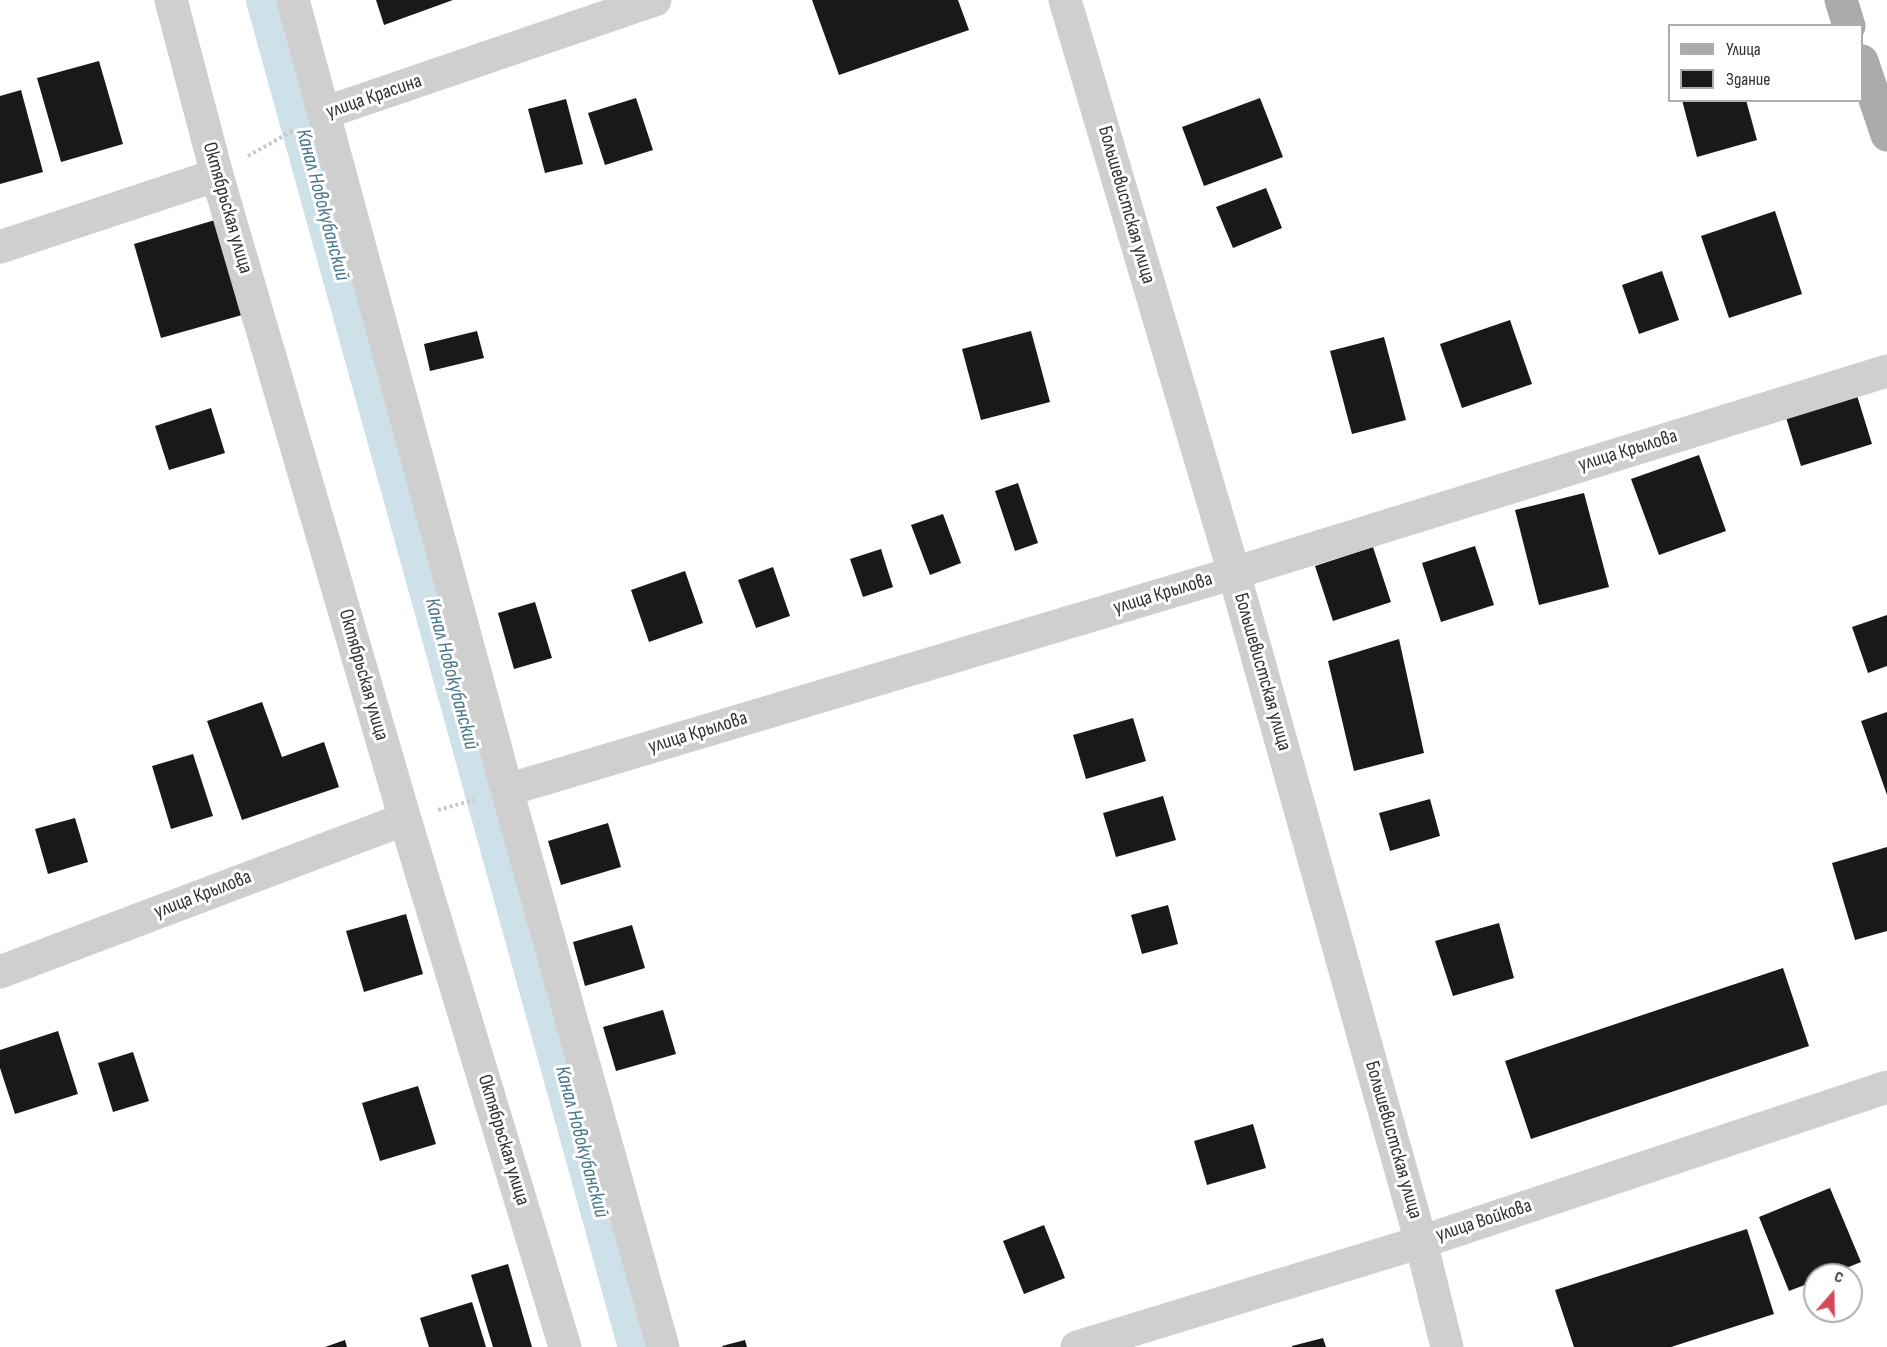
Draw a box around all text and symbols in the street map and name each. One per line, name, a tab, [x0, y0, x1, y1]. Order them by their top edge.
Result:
legend	[1668, 24, 1863, 102]
text: Улица	[1726, 39, 1761, 60]
street label: улица Красина	[323, 69, 425, 125]
text: Здание	[1726, 69, 1771, 90]
street label: Большевистская улица	[1092, 123, 1160, 287]
water label: Канал Новокубанский	[290, 126, 354, 284]
street label: Октябрьская улица	[197, 140, 257, 276]
street label: улица Крылова	[1576, 425, 1680, 477]
street label: улица Крылова	[1111, 568, 1215, 620]
street label: Большевистская улица	[1228, 590, 1296, 754]
water label: Канал Новокубанский	[419, 595, 483, 753]
street label: Октябрьская улица	[333, 607, 393, 743]
street label: улица Крылова	[646, 707, 750, 759]
street label: улица Крылова	[151, 865, 255, 925]
street label: Большевистская улица	[1359, 1058, 1427, 1222]
water label: Канал Новокубанский	[549, 1063, 613, 1221]
street label: Октябрьская улица	[472, 1072, 534, 1208]
street label: улица Войкова	[1433, 1194, 1535, 1248]
north arrow	[1803, 1263, 1863, 1323]
text: С	[1832, 1267, 1846, 1288]

